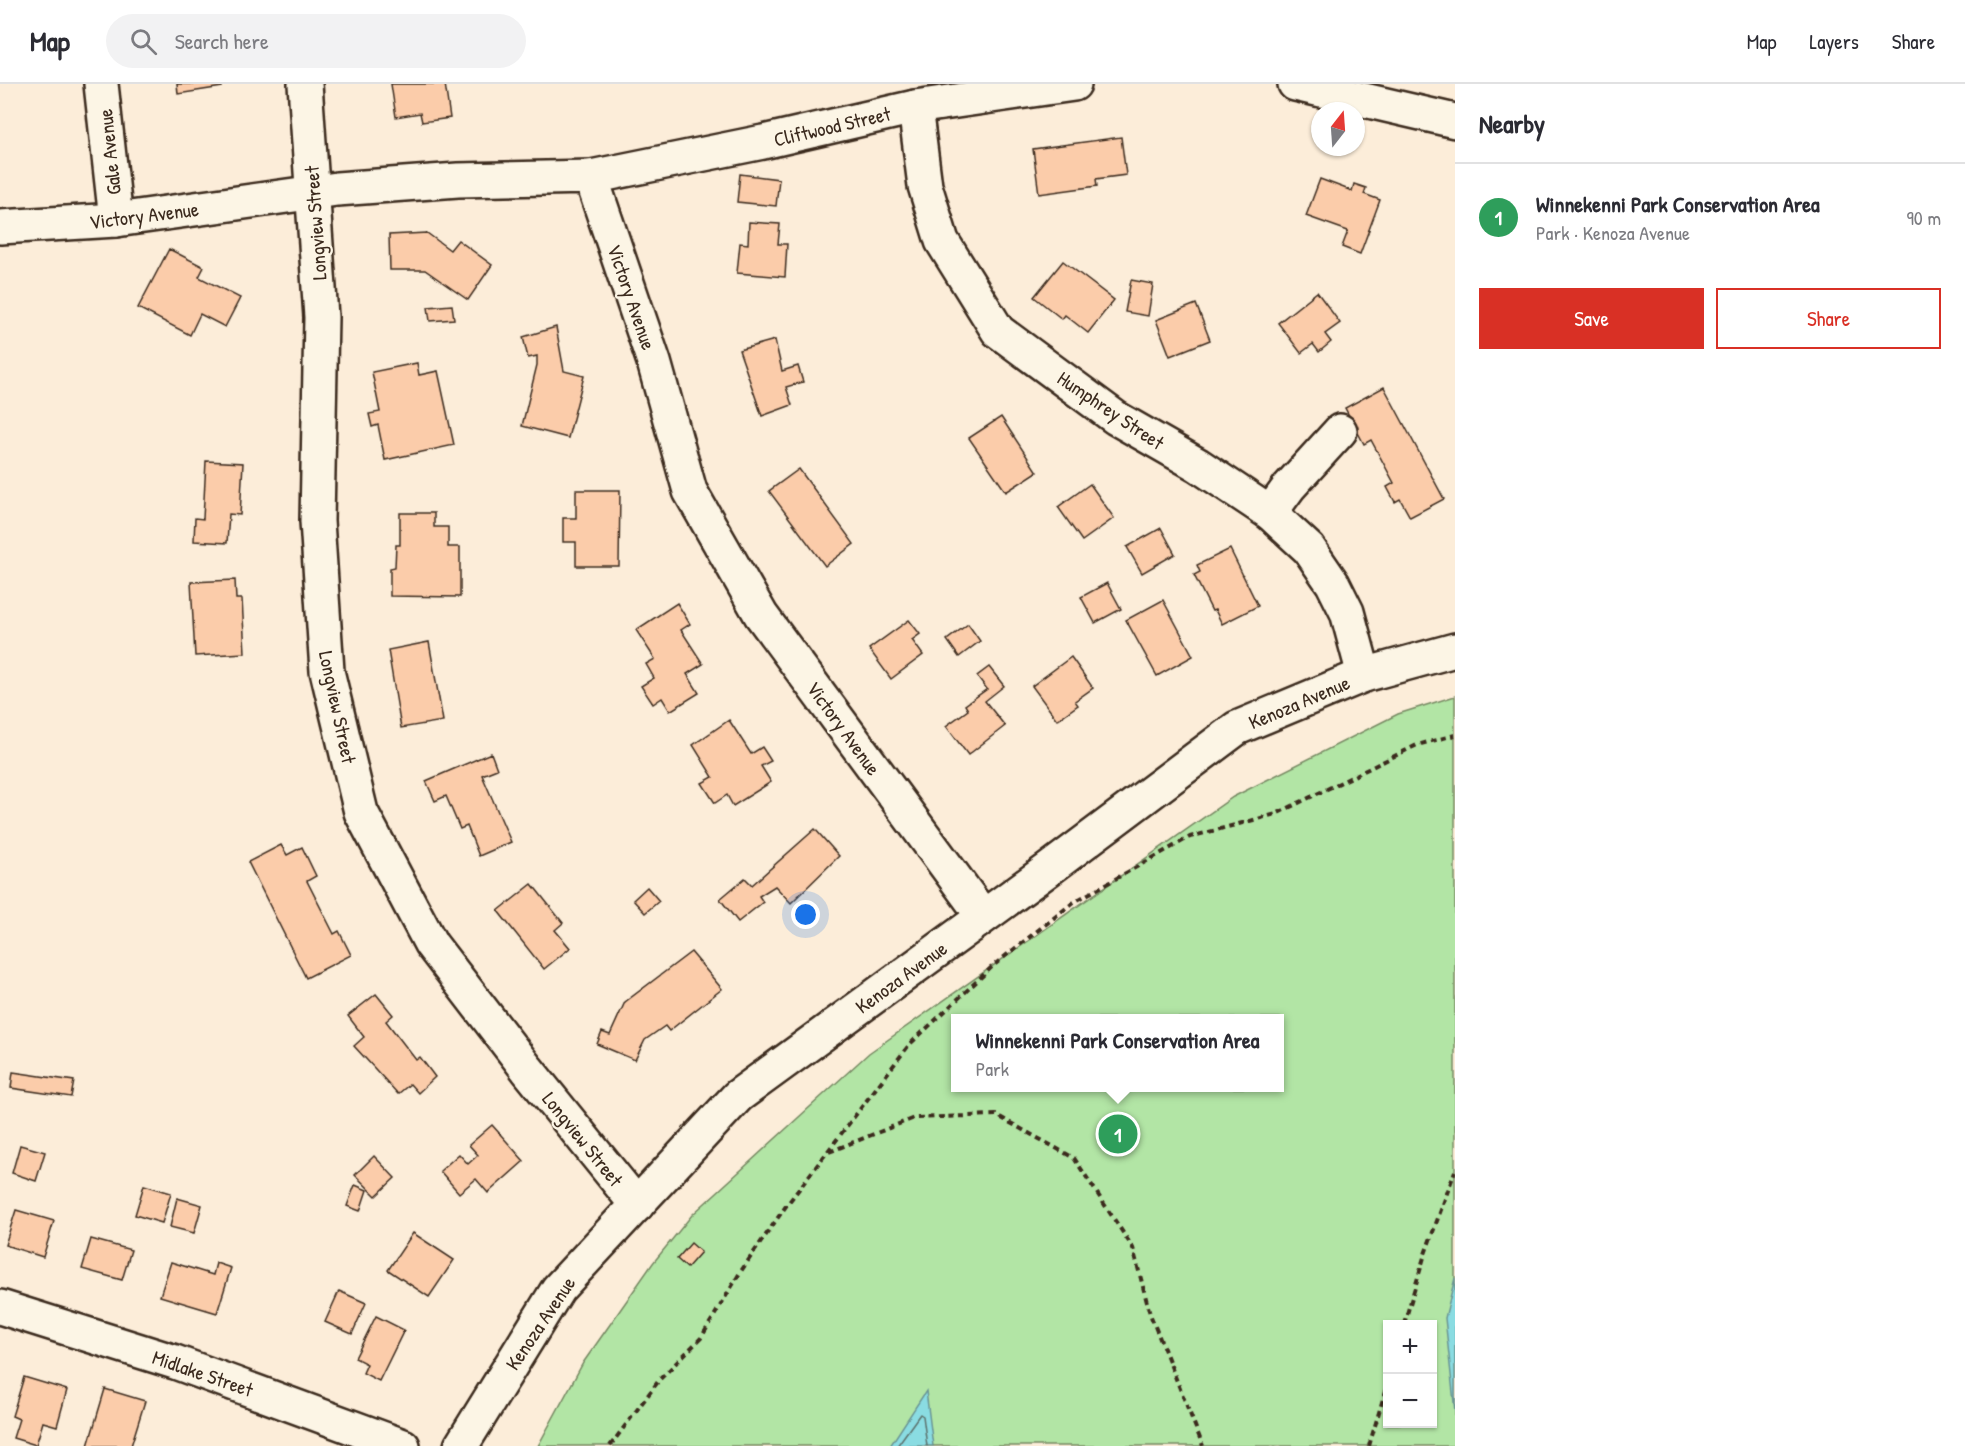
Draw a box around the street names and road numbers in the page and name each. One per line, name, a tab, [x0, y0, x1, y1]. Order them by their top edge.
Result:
street label: Cliftwood Street	[771, 99, 894, 153]
street label: Gale Avenue	[91, 108, 127, 196]
street label: Longview Street	[297, 164, 332, 281]
street label: Victory Avenue	[88, 195, 200, 235]
street label: Victory Avenue	[601, 241, 663, 353]
street label: Humphrey Street	[1052, 364, 1171, 456]
street label: Longview Street	[313, 648, 363, 767]
street label: Kenoza Avenue	[1244, 669, 1354, 735]
street label: Victory Avenue	[801, 676, 887, 780]
street label: Kenoza Avenue	[850, 935, 952, 1019]
street label: Longview Street	[537, 1086, 630, 1193]
street label: Kenoza Avenue	[499, 1271, 581, 1375]
street label: Midlake Street	[149, 1343, 258, 1403]

